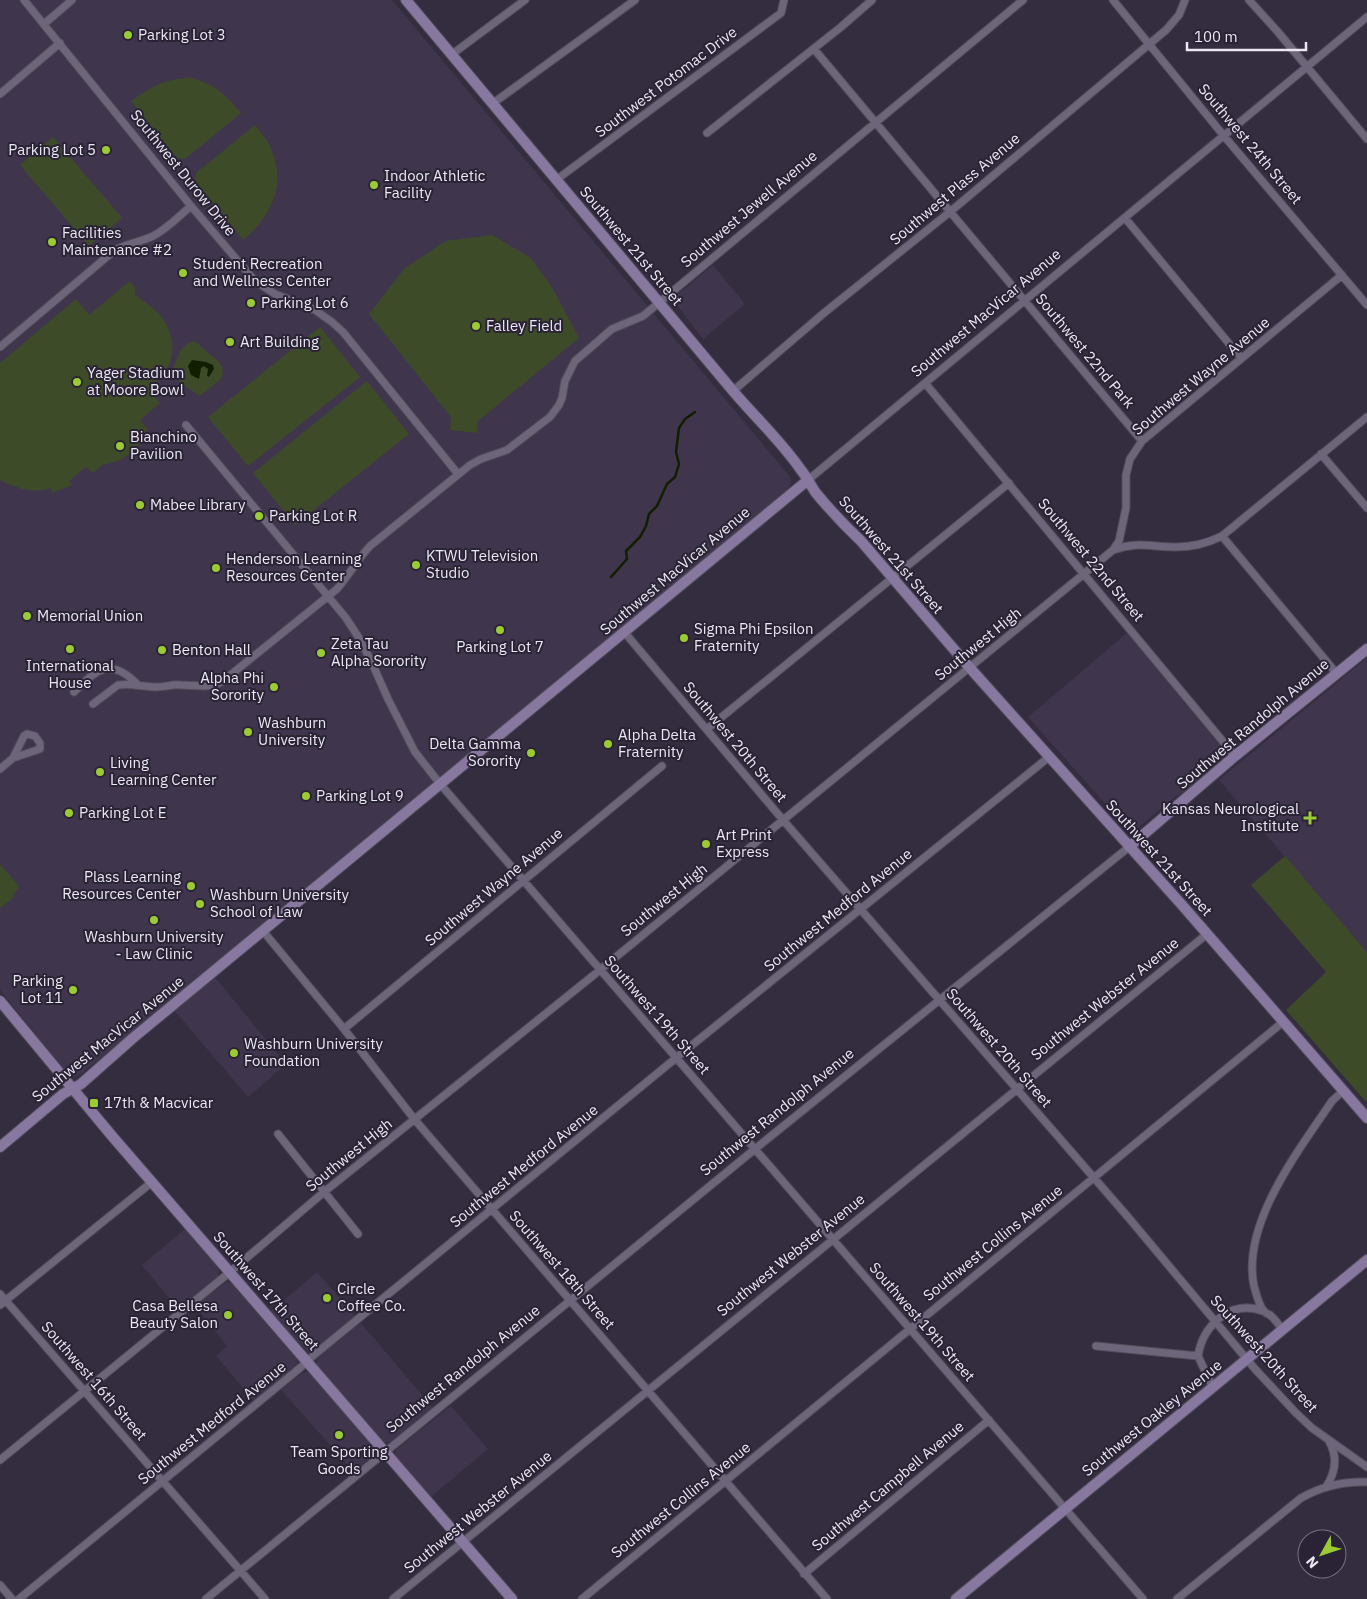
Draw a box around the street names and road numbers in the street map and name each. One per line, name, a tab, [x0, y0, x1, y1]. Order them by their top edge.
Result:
street label: Southwest Potomac Drive	[591, 22, 740, 141]
street label: Southwest 24th Street	[1194, 80, 1306, 208]
street label: Southwest Durow Drive	[127, 106, 240, 240]
street label: Southwest Plass Avenue	[886, 129, 1024, 249]
street label: Southwest Jewell Avenue	[677, 146, 821, 271]
street label: Southwest 21st Street	[576, 182, 687, 309]
street label: Southwest MacVicar Avenue	[907, 244, 1065, 381]
street label: Southwest 22nd Park	[1032, 289, 1139, 412]
street label: Southwest Wayne Avenue	[1128, 312, 1273, 439]
street label: Southwest 21st Street	[835, 492, 948, 618]
street label: Southwest 22nd Street	[1034, 494, 1148, 625]
street label: Southwest MacVicar Avenue	[596, 502, 754, 639]
street label: Southwest High	[931, 603, 1025, 684]
street label: Southwest Randolph Avenue	[1173, 654, 1333, 793]
street label: Southwest 20th Street	[679, 678, 791, 806]
street label: Southwest 21st Street	[1102, 796, 1217, 920]
street label: Southwest Wayne Avenue	[421, 823, 566, 950]
street label: Southwest Medford Avenue	[760, 844, 916, 975]
street label: Southwest High	[617, 859, 711, 940]
street label: Southwest Webster Avenue	[1027, 933, 1183, 1064]
street label: Southwest 19th Street	[601, 951, 714, 1078]
street label: Southwest MacVicar Avenue	[28, 971, 187, 1106]
street label: Southwest 20th Street	[943, 984, 1056, 1111]
street label: Southwest Randolph Avenue	[696, 1043, 858, 1180]
street label: Southwest Medford Avenue	[446, 1100, 602, 1231]
street label: Southwest High	[302, 1114, 396, 1195]
street label: Southwest Collins Avenue	[919, 1180, 1066, 1305]
street label: Southwest Webster Avenue	[713, 1189, 869, 1320]
street label: Southwest 18th Street	[506, 1206, 619, 1333]
street label: Southwest 17th Street	[210, 1227, 323, 1354]
street label: Southwest 19th Street	[866, 1258, 979, 1385]
street label: Southwest 20th Street	[1207, 1291, 1322, 1416]
street label: Southwest Randolph Avenue	[382, 1300, 544, 1437]
street label: Southwest 16th Street	[38, 1317, 151, 1444]
street label: Southwest Oakley Avenue	[1078, 1355, 1226, 1480]
street label: Southwest Medford Avenue	[134, 1357, 290, 1488]
street label: Southwest Campbell Avenue	[808, 1416, 968, 1555]
street label: Southwest Collins Avenue	[607, 1437, 754, 1562]
street label: Southwest Webster Avenue	[400, 1446, 556, 1577]

